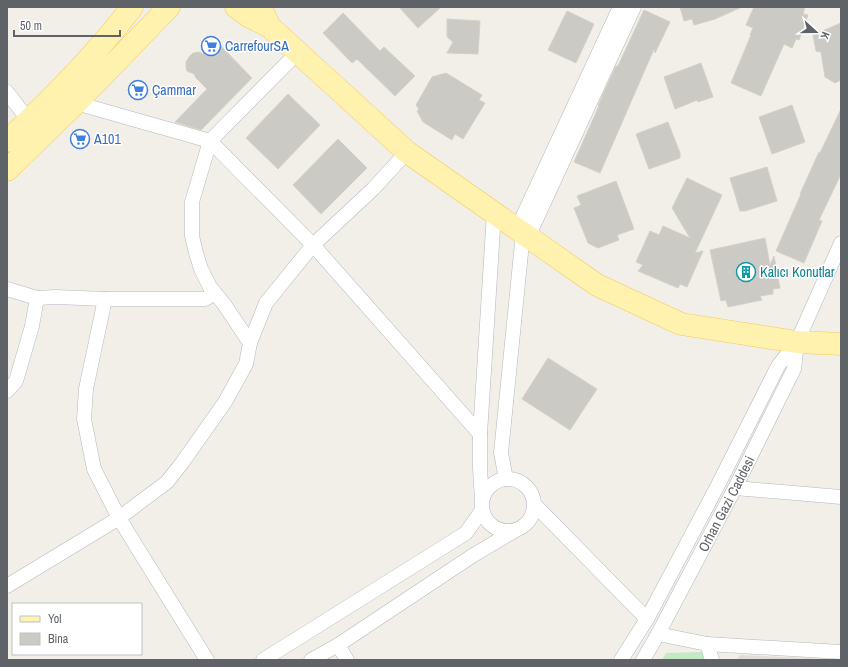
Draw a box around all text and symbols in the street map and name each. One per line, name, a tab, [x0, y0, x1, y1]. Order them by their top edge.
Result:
scale bar	[14, 12, 120, 38]
north arrow	[796, 12, 836, 52]
text: 50 m	[20, 18, 42, 34]
text: K	[817, 30, 833, 42]
supermarket icon: CarrefourSA	[200, 35, 222, 57]
place label: CarrefourSA	[225, 37, 289, 55]
supermarket icon: Çammar	[127, 79, 149, 101]
place label: Çammar	[152, 81, 196, 99]
supermarket icon: A101	[69, 128, 91, 150]
place label: A101	[93, 130, 121, 148]
building icon: Kalıcı Konutlar	[735, 261, 757, 283]
place label: Kalıcı Konutlar	[760, 263, 835, 281]
street label: Orhan Gazi Caddesi	[694, 453, 758, 555]
legend	[12, 603, 142, 655]
text: Yol	[48, 611, 61, 627]
text: Bina	[48, 631, 69, 647]

